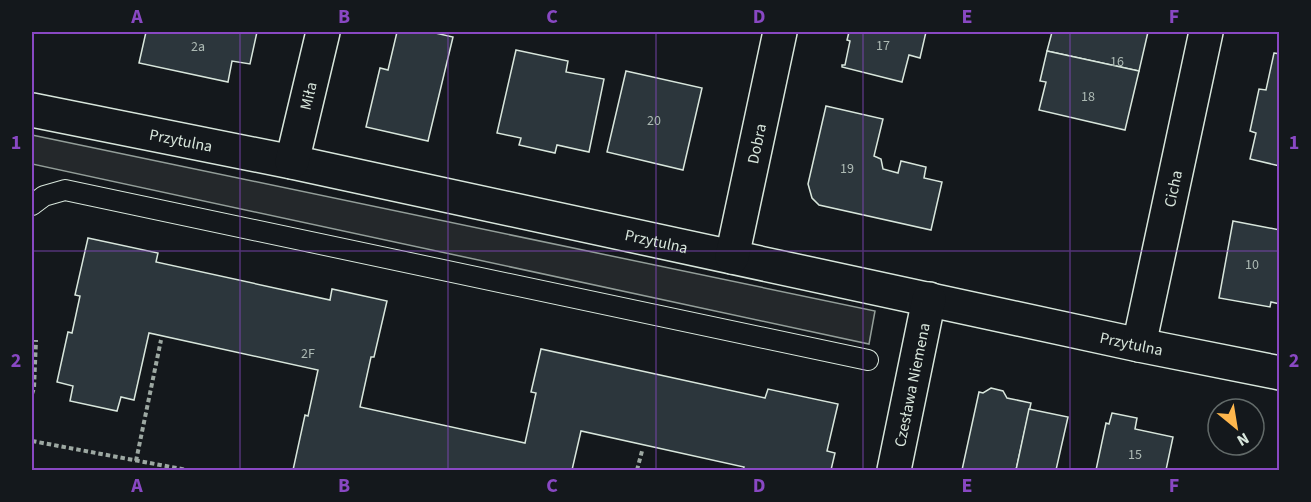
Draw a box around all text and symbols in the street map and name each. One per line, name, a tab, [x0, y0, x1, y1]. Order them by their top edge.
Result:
text: A	[130, 3, 143, 31]
text: B	[338, 3, 350, 31]
text: C	[546, 3, 558, 31]
text: D	[753, 3, 765, 31]
text: E	[962, 3, 972, 31]
text: F	[1169, 3, 1179, 31]
house number: 17	[876, 36, 890, 56]
house number: 2a	[191, 37, 205, 57]
house number: 16	[1110, 52, 1124, 72]
street label: Miła	[295, 80, 323, 112]
house number: 18	[1081, 87, 1095, 107]
house number: 20	[647, 111, 661, 131]
street label: Dobra	[742, 122, 772, 166]
street label: Przytulna	[147, 124, 214, 158]
text: 1	[11, 129, 21, 157]
text: 1	[1289, 129, 1299, 157]
house number: 19	[840, 159, 854, 179]
street label: Cicha	[1159, 168, 1188, 209]
street label: Przytulna	[623, 224, 690, 259]
house number: 10	[1245, 255, 1259, 275]
street label: Czesława Niemena	[889, 321, 936, 449]
street label: Przytulna	[1098, 327, 1165, 361]
house number: 2F	[301, 344, 315, 364]
text: 2	[11, 347, 21, 375]
text: 2	[1289, 347, 1299, 375]
north arrow	[1206, 397, 1266, 457]
text: N	[1233, 427, 1253, 451]
house number: 15	[1128, 445, 1142, 465]
text: A	[130, 472, 143, 500]
text: B	[338, 472, 350, 500]
text: C	[546, 472, 558, 500]
text: D	[753, 472, 765, 500]
text: E	[962, 472, 972, 500]
text: F	[1169, 472, 1179, 500]

